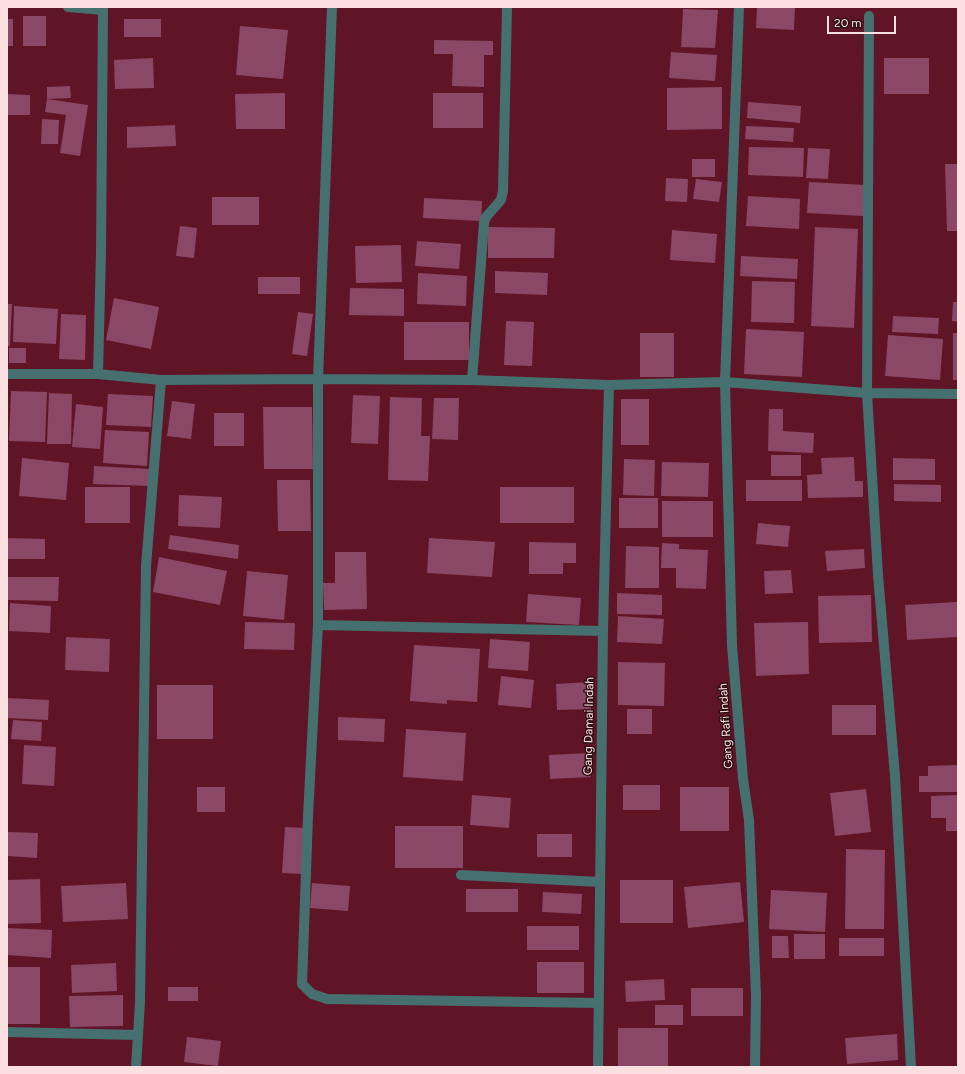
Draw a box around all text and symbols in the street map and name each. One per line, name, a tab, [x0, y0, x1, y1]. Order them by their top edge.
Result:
scale bar	[829, 8, 898, 34]
text: 20 m	[834, 16, 862, 30]
street label: Gang Damai Indah	[581, 677, 597, 775]
street label: Gang Rafi Indah	[716, 683, 736, 769]

